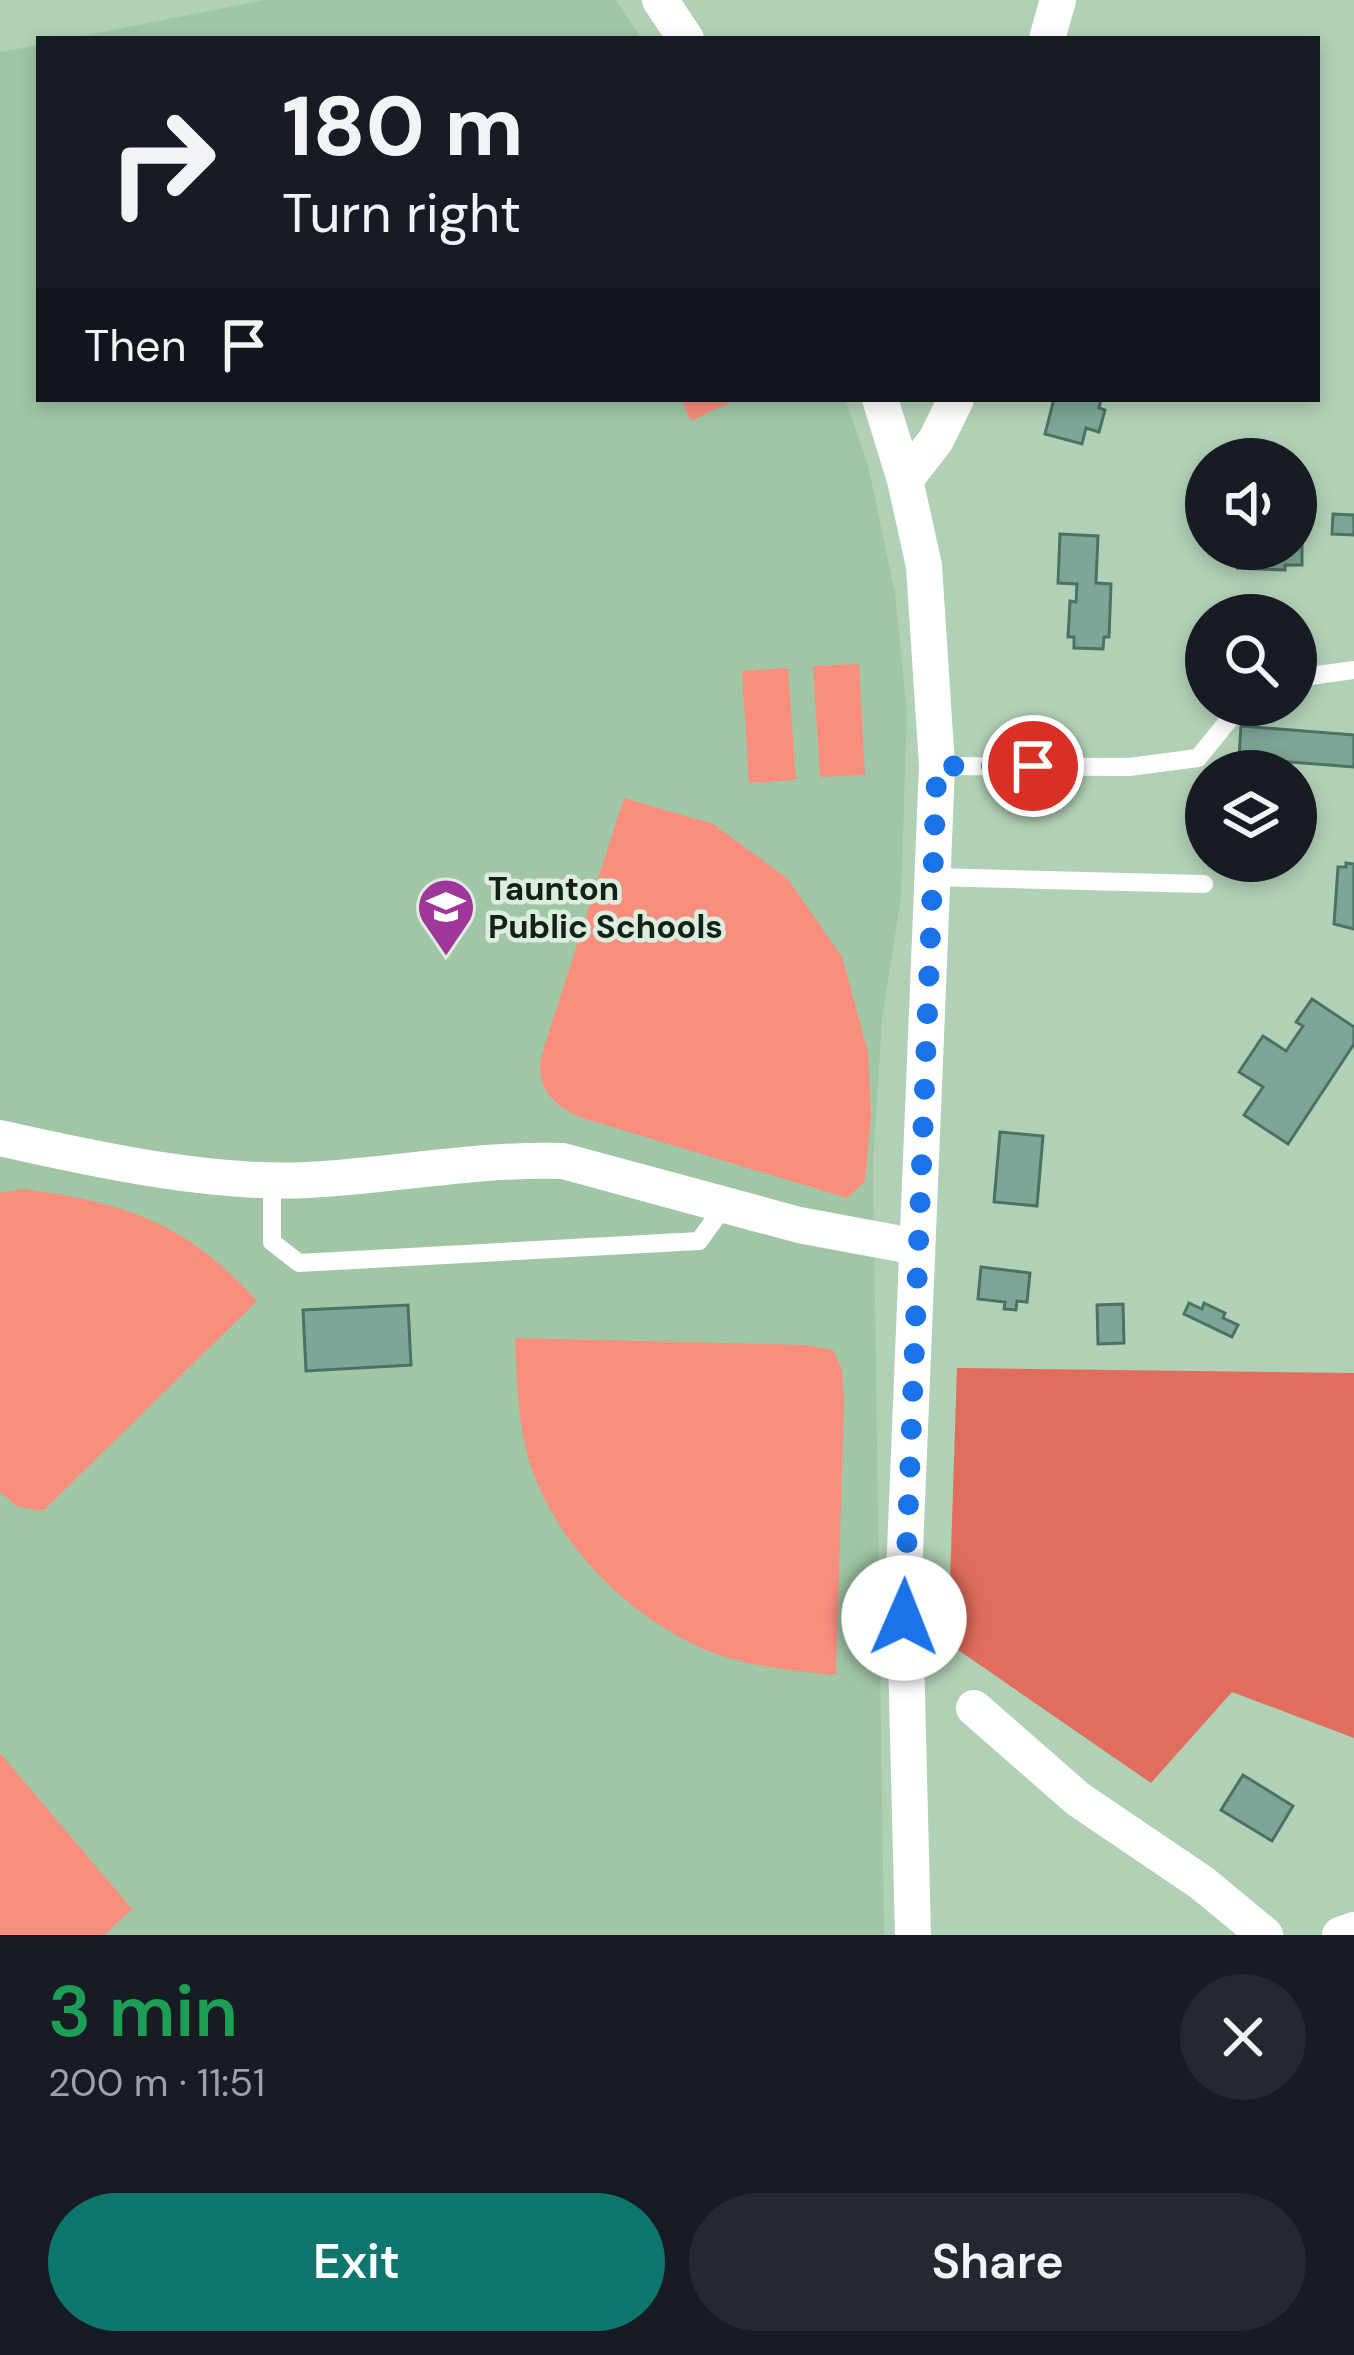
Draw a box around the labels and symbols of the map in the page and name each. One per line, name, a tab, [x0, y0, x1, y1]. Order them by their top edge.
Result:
pin	[982, 715, 1084, 817]
place label: Taunton Public Schools	[488, 867, 723, 948]
school or university icon: Taunton Public Schools	[415, 876, 477, 958]
position arrow	[841, 1555, 967, 1681]

